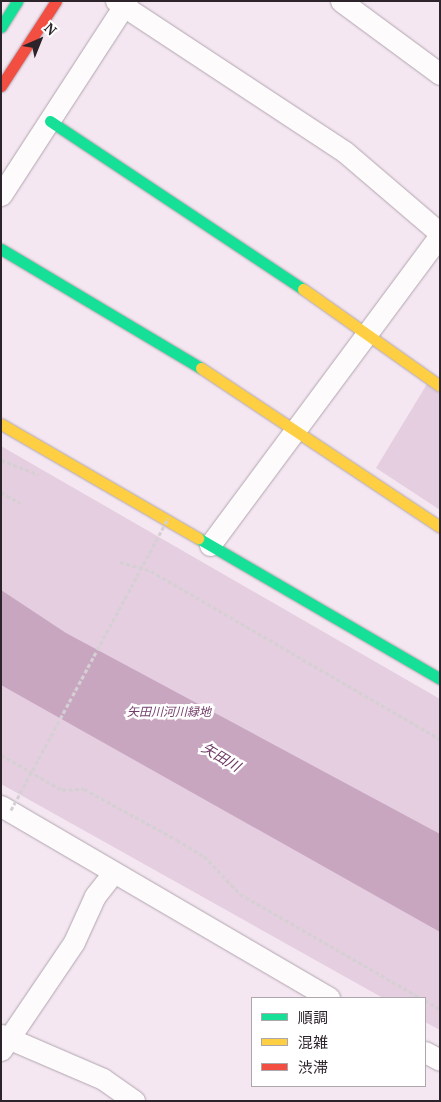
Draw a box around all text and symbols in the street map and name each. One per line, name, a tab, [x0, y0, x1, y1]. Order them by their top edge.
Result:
north arrow	[15, 15, 65, 65]
text: N	[40, 18, 61, 39]
park label: 矢田川河川緑地	[127, 705, 211, 719]
water label: 矢田川	[199, 739, 243, 775]
legend	[251, 997, 426, 1087]
text: 順調	[298, 1007, 328, 1027]
text: 混雑	[298, 1032, 328, 1052]
text: 渋滞	[298, 1057, 328, 1077]

